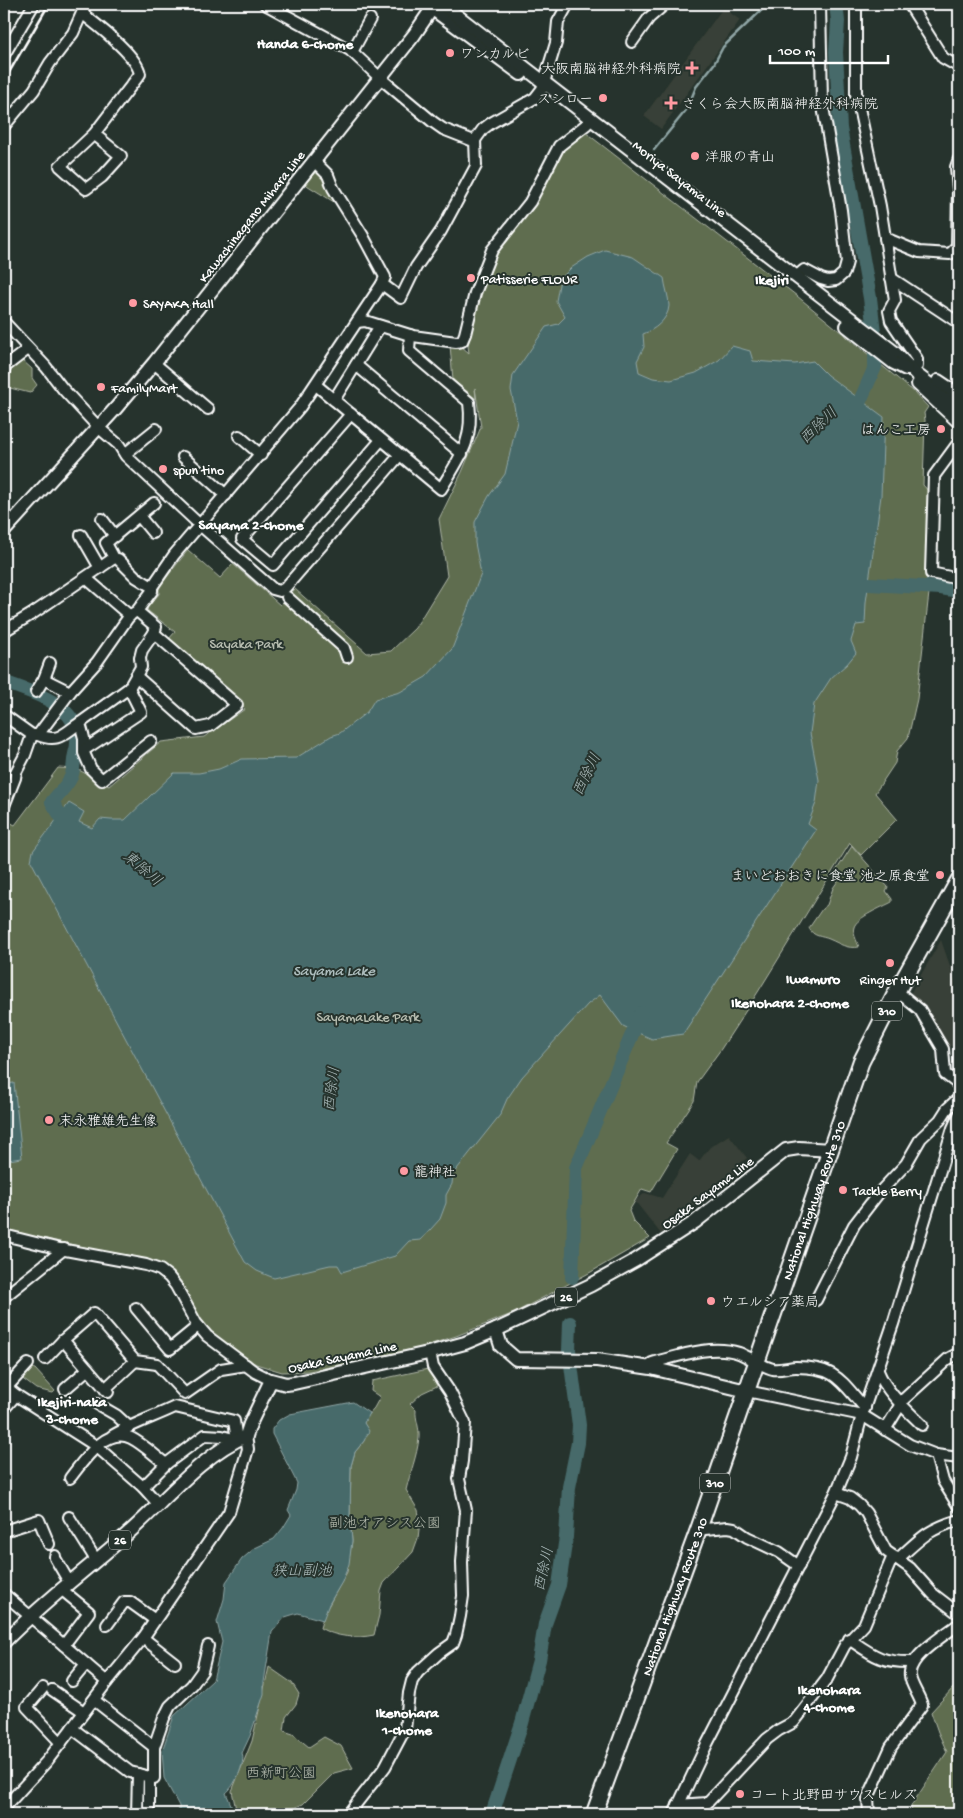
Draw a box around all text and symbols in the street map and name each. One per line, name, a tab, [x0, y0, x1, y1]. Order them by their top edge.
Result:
scale bar	[770, 32, 888, 64]
district label: Handa 6-chome	[257, 36, 354, 54]
text: 100 m	[777, 43, 816, 61]
marker: ワンカルビ	[444, 47, 456, 59]
place label: ワンカルビ	[460, 47, 529, 64]
marker: 大阪南脳神経外科病院	[685, 61, 699, 75]
place label: 大阪南脳神経外科病院	[541, 62, 681, 79]
place label: スシロー	[537, 92, 593, 109]
marker: スシロー	[597, 92, 609, 104]
marker: さくら会大阪南脳神経外科病院	[664, 96, 678, 110]
place label: さくら会大阪南脳神経外科病院	[682, 97, 878, 114]
street label: Moriya Sayama Line	[628, 138, 730, 223]
street label: Kawachinagano Mihara Line	[196, 147, 310, 287]
marker: 洋服の青山	[689, 150, 701, 162]
place label: 洋服の青山	[705, 150, 775, 167]
marker: Patisserie FLOUR	[465, 272, 477, 284]
place label: Patisserie FLOUR	[480, 272, 578, 289]
district label: Ikejiri	[755, 272, 789, 290]
marker: SAYAKA Hall	[127, 297, 139, 309]
place label: SAYAKA Hall	[143, 297, 214, 314]
marker: FamilyMart	[95, 381, 107, 393]
place label: FamilyMart	[110, 381, 178, 398]
water label: 西除川	[797, 404, 842, 449]
place label: はんこ工房	[861, 423, 931, 440]
marker: はんこ工房	[935, 423, 947, 435]
marker: spun tino	[157, 463, 169, 475]
place label: spun tino	[173, 463, 224, 480]
district label: Sayama 2-chome	[199, 517, 305, 535]
park label: Sayaka Park	[210, 637, 284, 654]
water label: 西除川	[570, 751, 606, 799]
water label: 東除川	[119, 847, 165, 891]
place label: まいどおおきに食堂 池之原食堂	[730, 869, 930, 886]
marker: まいどおおきに食堂 池之原食堂	[934, 869, 946, 881]
marker: Ringer Hut	[884, 957, 896, 969]
water label: Sayama Lake	[293, 963, 376, 981]
district label: Iwamuro	[786, 971, 840, 989]
place label: Ringer Hut	[860, 973, 922, 990]
district label: Ikenohara 2-chome	[731, 995, 850, 1013]
road number: 310	[872, 1001, 902, 1020]
park label: SayamaLake Park	[316, 1010, 421, 1027]
water label: 西除川	[321, 1066, 345, 1113]
marker: 末永雅雄先生像	[43, 1114, 55, 1126]
place label: 末永雅雄先生像	[59, 1114, 157, 1131]
street label: National Highway Route 310	[780, 1119, 851, 1283]
street label: Osaka Sayama Line	[659, 1153, 758, 1234]
marker: 龍神社	[398, 1165, 410, 1177]
place label: 龍神社	[414, 1165, 456, 1182]
marker: Tackle Berry	[837, 1184, 849, 1196]
place label: Tackle Berry	[852, 1184, 922, 1201]
road number: 26	[555, 1288, 577, 1306]
marker: ウエルシア薬局	[705, 1295, 717, 1307]
place label: ウエルシア薬局	[721, 1295, 819, 1312]
street label: Osaka Sayama Line	[287, 1338, 399, 1378]
district label: Ikejiri-naka 3-chome	[37, 1394, 107, 1429]
road number: 310	[700, 1474, 730, 1492]
street label: National Highway Route 310	[639, 1515, 713, 1679]
park label: 副池オアシス公園	[329, 1516, 441, 1533]
road number: 26	[109, 1530, 131, 1550]
water label: 西除川	[531, 1546, 558, 1593]
water label: 狭山副池	[272, 1562, 333, 1581]
district label: Ikenohara 4-chome	[798, 1682, 861, 1717]
district label: Ikenohara 1-chome	[376, 1705, 439, 1740]
park label: 西新町公園	[246, 1766, 316, 1783]
marker: コート北野田サウスヒルズ	[734, 1788, 746, 1800]
place label: コート北野田サウスヒルズ	[750, 1788, 917, 1805]

